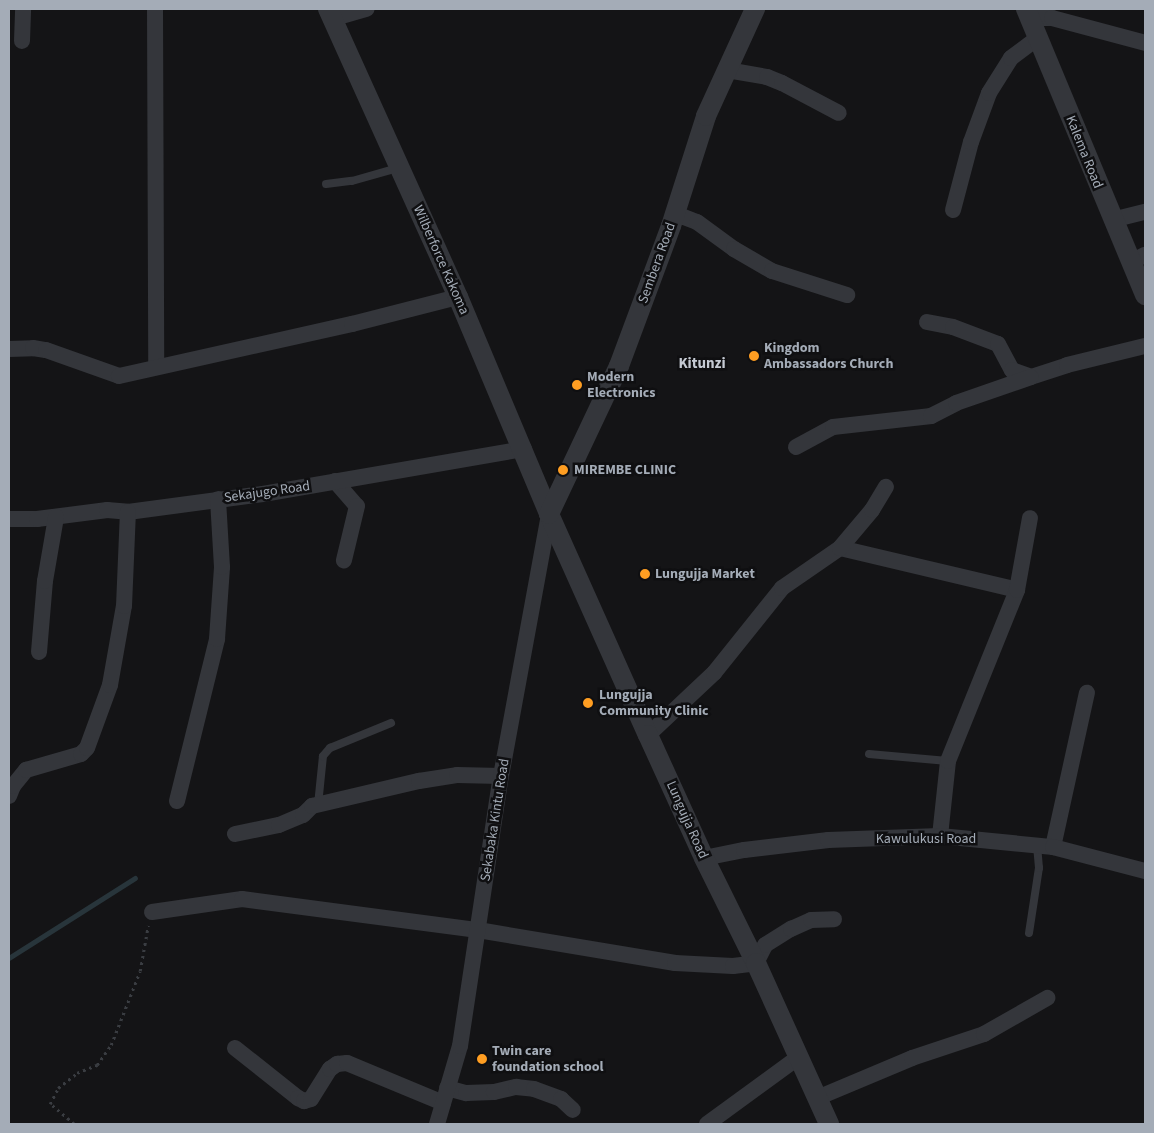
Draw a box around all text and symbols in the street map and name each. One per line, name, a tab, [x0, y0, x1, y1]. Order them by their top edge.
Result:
street label: Kalema Road	[1062, 113, 1106, 191]
street label: Wilberforce Kakoma	[409, 203, 473, 317]
street label: Sembera Road	[635, 220, 679, 306]
place label: Kingdom Ambassadors Church	[764, 340, 893, 372]
marker: Kingdom Ambassadors Church	[748, 350, 760, 362]
district label: Kitunzi	[678, 355, 726, 373]
place label: Modern Electronics	[587, 369, 656, 402]
marker: Modern Electronics	[571, 379, 583, 391]
place label: MIREMBE CLINIC	[574, 462, 676, 478]
marker: MIREMBE CLINIC	[556, 463, 570, 477]
street label: Sekajugo Road	[223, 478, 311, 506]
place label: Lungujja Market	[655, 566, 755, 582]
marker: Lungujja Market	[639, 568, 651, 580]
place label: Lungujja Community Clinic	[599, 687, 709, 720]
marker: Lungujja Community Clinic	[581, 696, 595, 710]
street label: Sekabaka Kintu Road	[477, 757, 513, 883]
street label: Lungujja Road	[662, 778, 712, 862]
street label: Kawulukusi Road	[876, 831, 976, 847]
place label: Twin care foundation school	[492, 1043, 604, 1076]
marker: Twin care foundation school	[476, 1053, 488, 1065]

